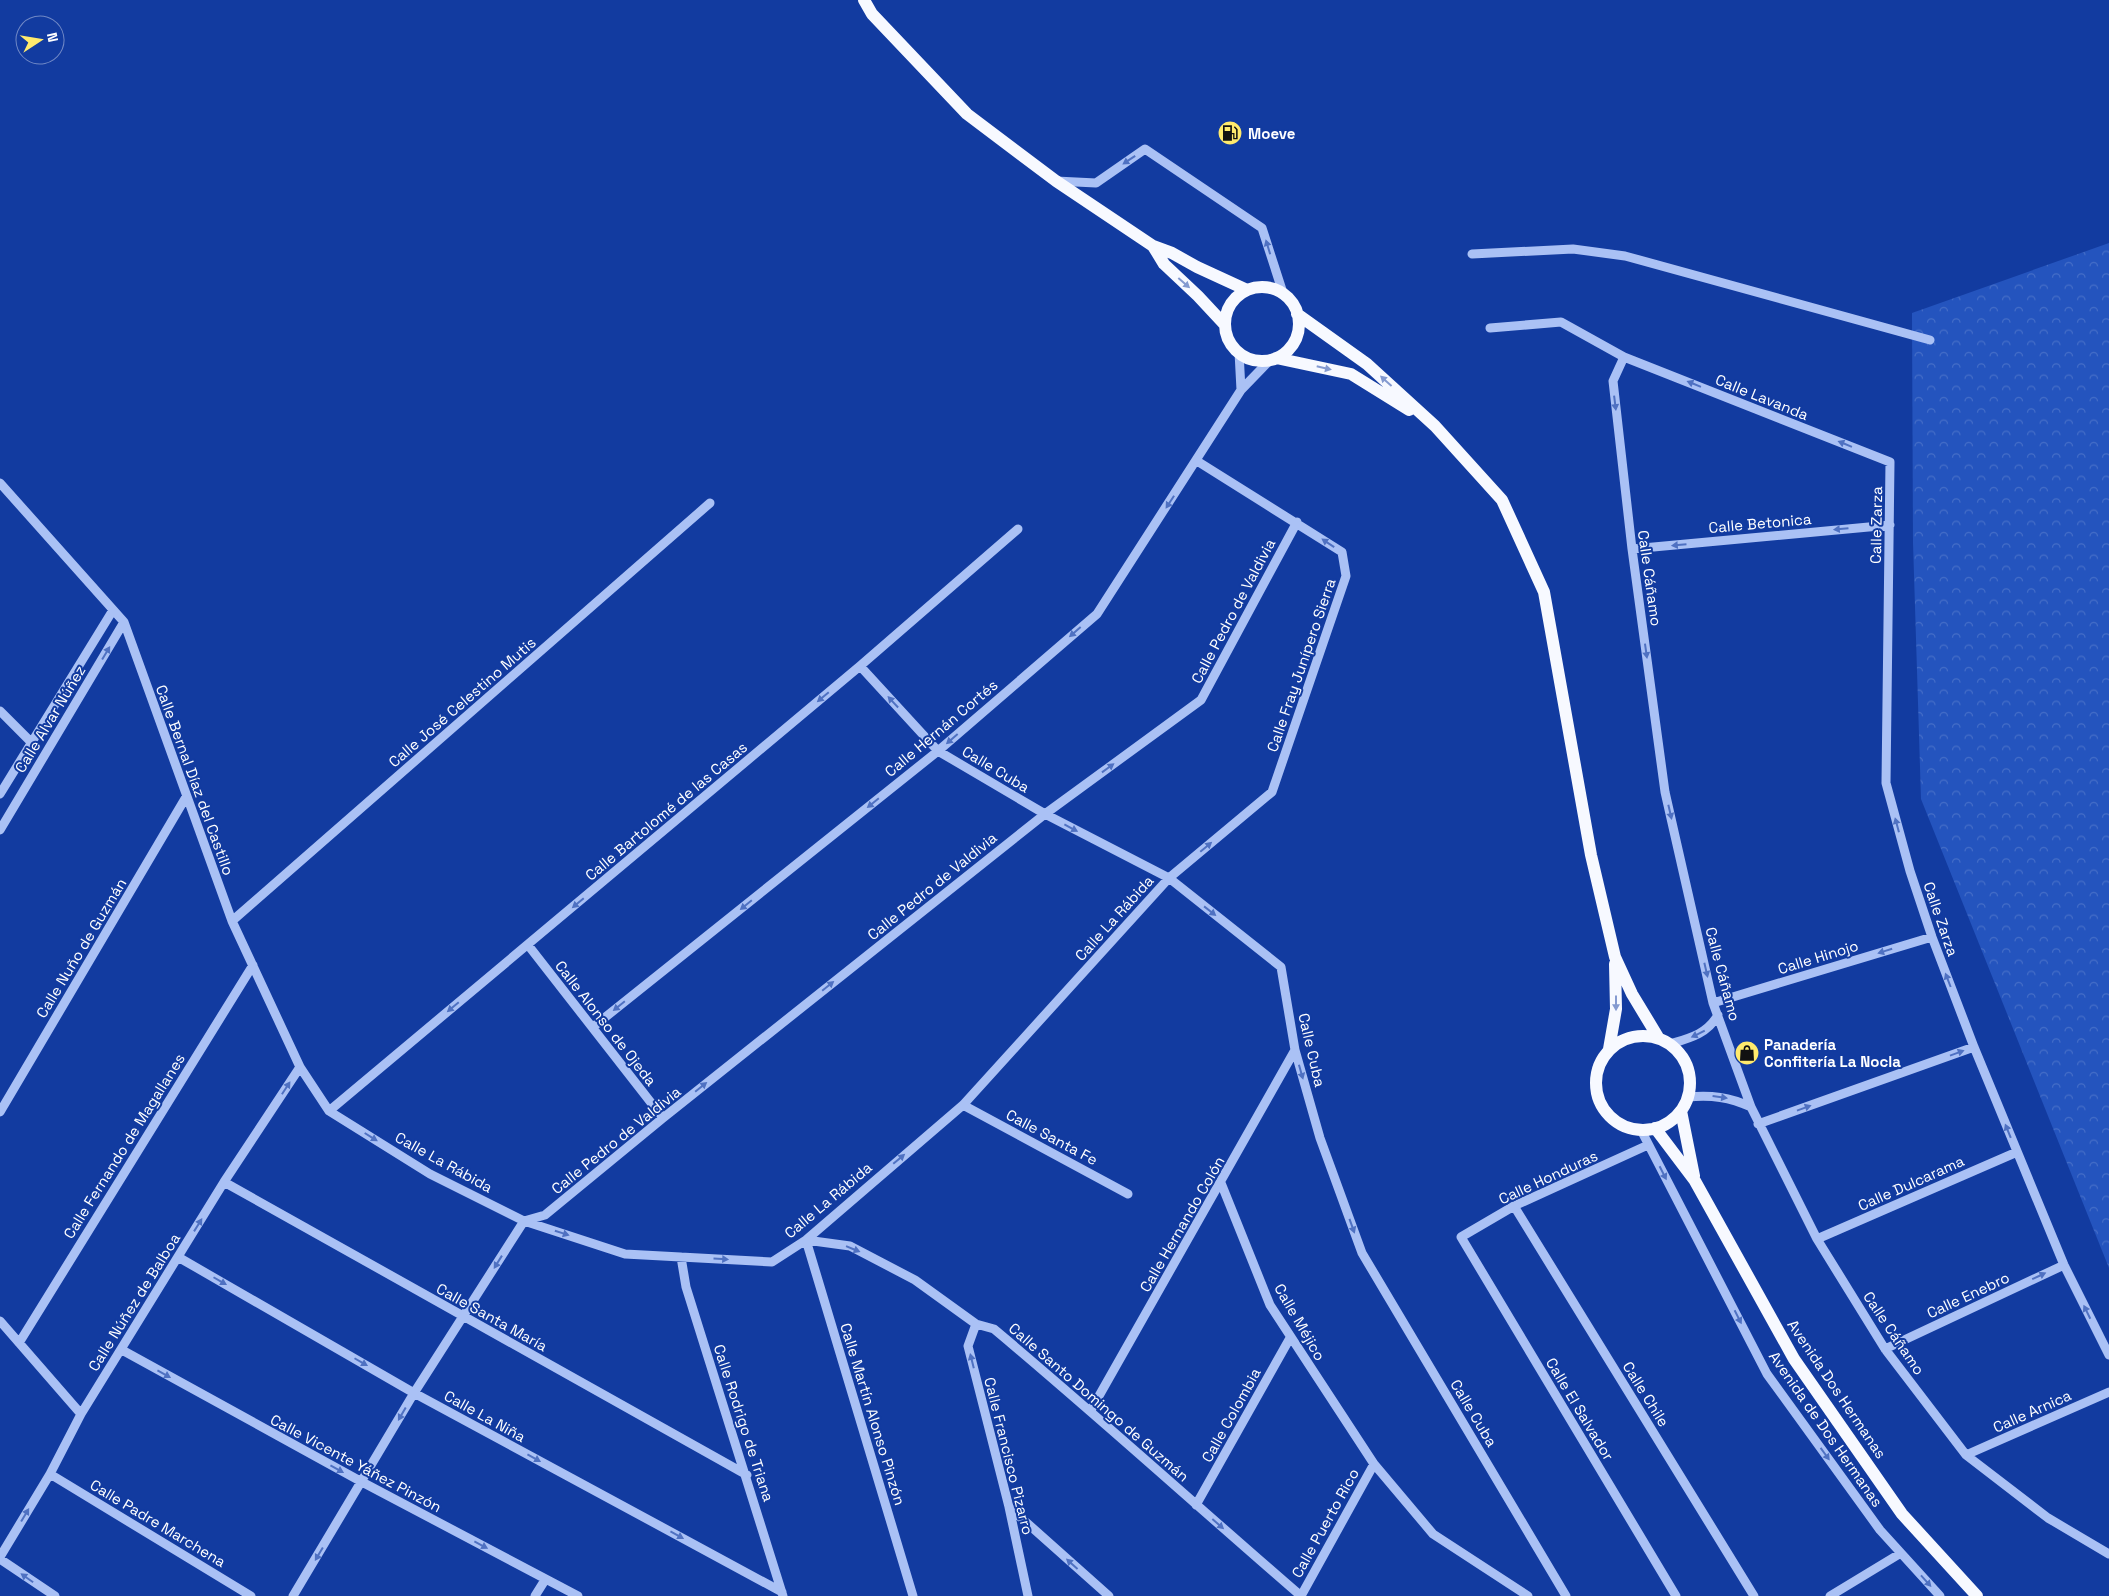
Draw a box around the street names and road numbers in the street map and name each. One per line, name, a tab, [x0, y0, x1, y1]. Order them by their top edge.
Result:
street label: Calle Lavanda	[1713, 370, 1812, 424]
street label: Calle Zarza	[1866, 486, 1886, 564]
street label: Calle Betonica	[1708, 509, 1813, 537]
street label: Calle Cáñamo	[1634, 529, 1666, 627]
street label: Calle Pedro de Valdivia	[1187, 535, 1279, 687]
street label: Calle Fray Junípero Sierra	[1262, 575, 1340, 754]
street label: Calle José Celestino Mutis	[384, 633, 540, 771]
street label: Calle Alvar Núñez	[10, 662, 90, 776]
street label: Calle Hernán Cortés	[881, 675, 1001, 781]
street label: Calle Bernal Díaz del Castillo	[152, 682, 238, 878]
street label: Calle Bartolomé de las Casas	[581, 737, 751, 884]
street label: Calle Cuba	[959, 741, 1034, 797]
street label: Calle Pedro de Valdivia	[863, 828, 1001, 944]
street label: Calle La Rábida	[1071, 871, 1158, 965]
street label: Calle Nuño de Guzmán	[32, 875, 130, 1021]
street label: Calle Zarza	[1919, 879, 1963, 959]
street label: Calle Cáñamo	[1701, 925, 1745, 1023]
street label: Calle Hinojo	[1775, 936, 1861, 978]
street label: Calle Alonso de Ojeda	[551, 956, 661, 1090]
street label: Calle Cuba	[1294, 1011, 1330, 1089]
street label: Calle Fernando de Magallanes	[59, 1050, 189, 1242]
street label: Calle Pedro de Valdivia	[547, 1082, 685, 1198]
street label: Calle Santa Fe	[1003, 1105, 1101, 1169]
street label: Calle La Rábida	[392, 1127, 496, 1197]
street label: Calle Honduras	[1495, 1146, 1601, 1208]
street label: Calle Dulcarama	[1855, 1151, 1967, 1215]
street label: Calle Hernando Colón	[1135, 1153, 1229, 1295]
street label: Calle La Rábida	[780, 1158, 876, 1242]
street label: Calle Núñez de Balboa	[84, 1229, 184, 1375]
street label: Calle Enebro	[1924, 1268, 2012, 1322]
street label: Calle Santa María	[433, 1279, 551, 1356]
street label: Calle Méjico	[1270, 1280, 1330, 1364]
street label: Calle Cáñamo	[1859, 1288, 1929, 1378]
street label: Avenida Dos Hermanas	[1783, 1316, 1891, 1462]
street label: Calle Santo Domingo de Guzmán	[1005, 1319, 1193, 1485]
street label: Calle Martín Alonso Pinzón	[836, 1321, 910, 1507]
street label: Calle Rodrigo de Triana	[710, 1342, 779, 1504]
street label: Avenida de Dos Hermanas	[1765, 1347, 1887, 1511]
street label: Calle El Salvador	[1542, 1354, 1618, 1464]
street label: Calle Chile	[1618, 1358, 1674, 1430]
street label: Calle Colombia	[1197, 1364, 1265, 1466]
street label: Calle Francisco Pizarro	[980, 1375, 1038, 1537]
street label: Calle Cuba	[1446, 1376, 1502, 1451]
street label: Calle Arnica	[1990, 1385, 2074, 1437]
street label: Calle La Niña	[441, 1386, 529, 1446]
street label: Calle Vicente Yáñez Pinzón	[267, 1410, 445, 1516]
street label: Calle Puerto Rico	[1287, 1465, 1363, 1581]
street label: Calle Padre Marchena	[87, 1475, 230, 1571]

